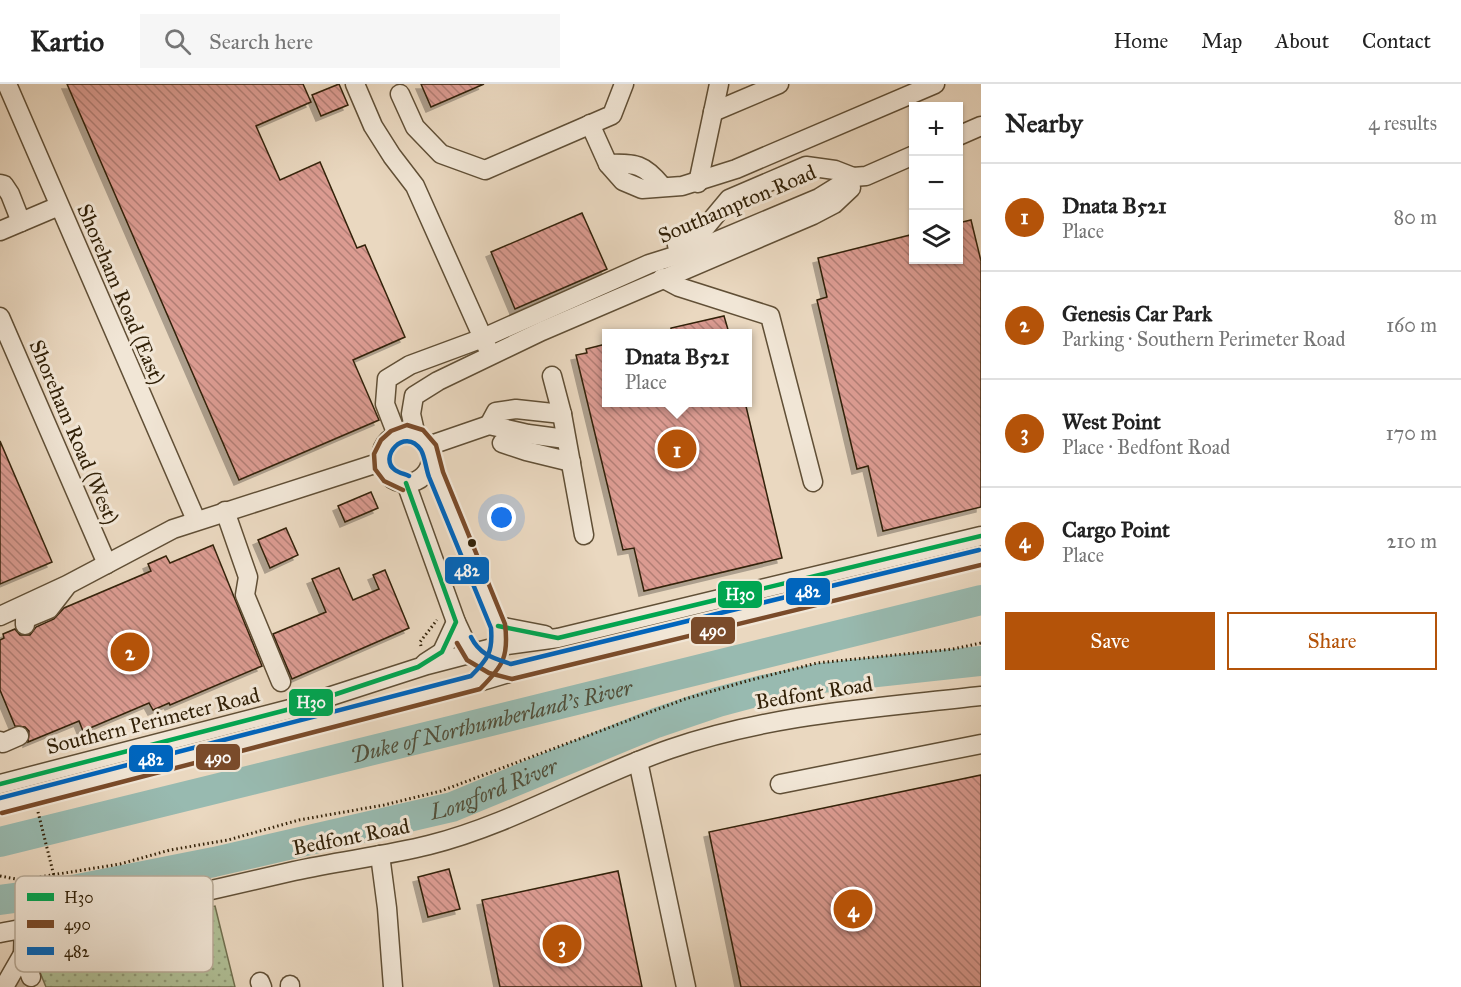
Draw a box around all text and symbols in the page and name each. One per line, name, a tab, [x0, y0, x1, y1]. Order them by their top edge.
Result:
search box	[140, 14, 560, 68]
text: Kartio	[30, 24, 104, 59]
icon: search	[161, 25, 194, 58]
text: Search here	[209, 28, 313, 55]
text: Home	[1113, 28, 1168, 54]
text: Map	[1201, 28, 1242, 54]
text: About	[1275, 28, 1329, 54]
text: Contact	[1362, 28, 1431, 54]
map controls	[909, 102, 963, 264]
button: +	[909, 102, 963, 156]
text: Nearby	[1005, 107, 1083, 139]
text: 4 results	[1368, 111, 1437, 135]
button: −	[909, 156, 963, 210]
street label: Southampton Road	[654, 159, 820, 249]
text: Dnata B521	[1062, 192, 1167, 219]
street label: Shoreham Road (East)	[71, 200, 171, 388]
text: 1	[1021, 205, 1028, 229]
text: 80 m	[1394, 205, 1437, 229]
button: layers	[909, 210, 963, 264]
text: Place	[1062, 219, 1104, 243]
text: Genesis Car Park	[1062, 300, 1212, 327]
text: 2	[1020, 313, 1029, 337]
text: 160 m	[1386, 313, 1437, 337]
text: Parking · Southern Perimeter Road	[1062, 327, 1345, 351]
popup	[602, 329, 752, 407]
street label: Shoreham Road (West)	[23, 336, 125, 528]
text: Dnata B521	[625, 343, 729, 370]
text: Place	[625, 370, 667, 394]
text: West Point	[1062, 408, 1161, 435]
text: 3	[1021, 421, 1029, 445]
text: 170 m	[1386, 421, 1437, 445]
pin: 1	[658, 426, 696, 472]
text: Place · Bedfont Road	[1062, 435, 1230, 459]
your location	[487, 503, 516, 532]
text: Cargo Point	[1062, 516, 1170, 543]
text: 4	[1019, 529, 1030, 553]
text: 210 m	[1387, 529, 1437, 553]
unlabelled marker	[466, 537, 478, 549]
text: Place	[1062, 543, 1104, 567]
line badge: 482	[444, 556, 490, 585]
text: 482	[454, 561, 481, 581]
line badge: 482	[785, 577, 831, 606]
line badge: H30	[717, 580, 763, 609]
text: 482	[795, 582, 822, 602]
text: H30	[725, 585, 755, 605]
button: Save	[1005, 612, 1215, 670]
button: Share	[1227, 612, 1437, 670]
line badge: 490	[690, 616, 736, 645]
text: 490	[700, 621, 726, 641]
pin: 2	[110, 630, 150, 674]
street label: Bedfont Road	[753, 671, 875, 715]
water label: Duke of Northumberland's River	[348, 673, 637, 769]
street label: Southern Perimeter Road	[44, 682, 263, 760]
line badge: H30	[288, 688, 334, 717]
text: H30	[296, 693, 326, 713]
line badge: 490	[195, 743, 241, 771]
line badge: 482	[128, 744, 174, 773]
text: 490	[205, 748, 231, 768]
text: 482	[138, 750, 165, 770]
water label: Longford River	[426, 751, 563, 825]
street label: Bedfont Road	[290, 813, 412, 861]
legend	[15, 876, 213, 972]
pin: 4	[834, 886, 872, 932]
text: H30	[64, 888, 94, 907]
text: 490	[64, 915, 91, 934]
pin: 3	[542, 922, 582, 966]
text: 482	[64, 942, 89, 961]

